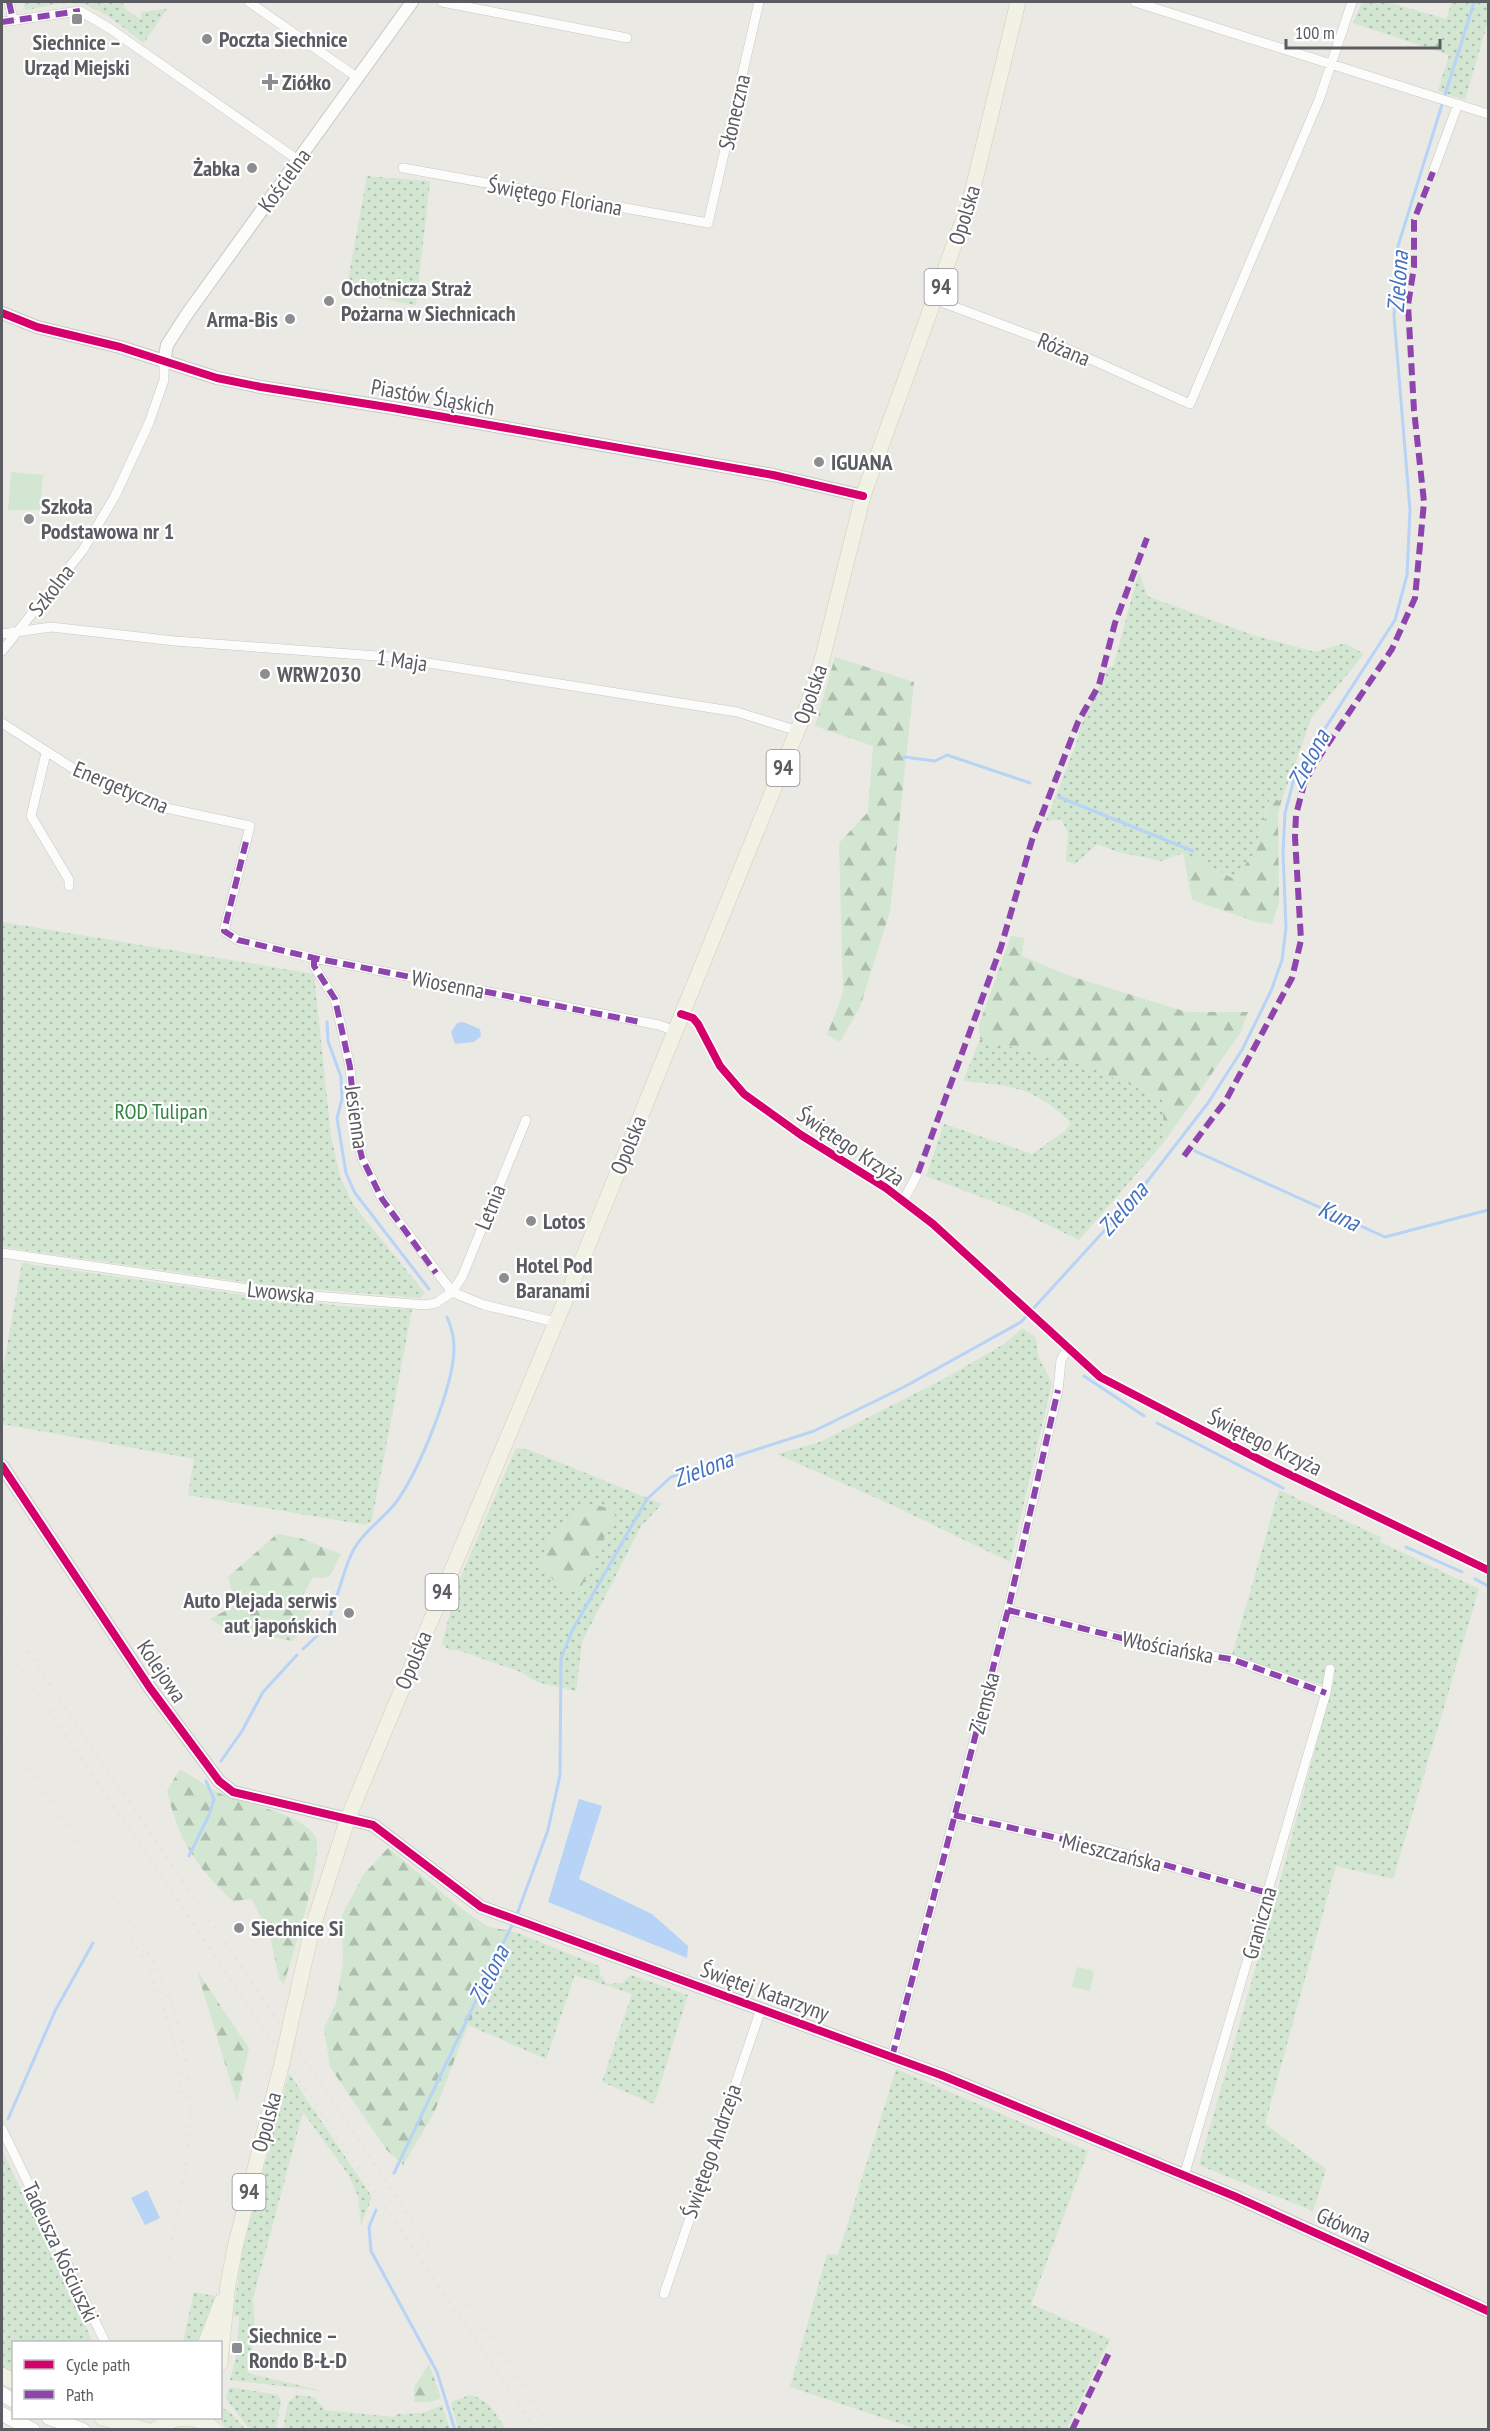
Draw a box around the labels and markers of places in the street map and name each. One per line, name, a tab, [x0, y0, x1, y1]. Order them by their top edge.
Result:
marker: Siechnice – Urząd Miejski	[70, 12, 84, 26]
place label: Poczta Siechnice	[219, 25, 348, 53]
place label: Siechnice – Urząd Miejski	[24, 28, 130, 81]
marker: Poczta Siechnice	[200, 32, 214, 46]
place label: Ziółko	[282, 68, 331, 96]
marker: Ziółko	[263, 75, 277, 89]
place label: Żabka	[193, 154, 240, 182]
marker: Żabka	[245, 161, 259, 175]
place label: Ochotnicza Straż Pożarna w Siechnicach	[341, 274, 516, 327]
marker: Ochotnicza Straż Pożarna w Siechnicach	[322, 294, 336, 308]
place label: Arma-Bis	[206, 305, 278, 333]
marker: Arma-Bis	[283, 312, 297, 326]
place label: IGUANA	[831, 448, 894, 476]
marker: IGUANA	[812, 455, 826, 469]
place label: Szkoła Podstawowa nr 1	[41, 492, 174, 545]
marker: Szkoła Podstawowa nr 1	[22, 512, 36, 526]
place label: WRW2030	[276, 660, 361, 688]
marker: WRW2030	[258, 667, 272, 681]
place label: Lotos	[543, 1207, 586, 1235]
marker: Lotos	[524, 1214, 538, 1228]
place label: Hotel Pod Baranami	[516, 1251, 593, 1304]
marker: Hotel Pod Baranami	[497, 1271, 511, 1285]
place label: Auto Plejada serwis aut japońskich	[182, 1586, 337, 1639]
marker: Auto Plejada serwis aut japońskich	[342, 1606, 356, 1620]
place label: Siechnice Si	[251, 1914, 343, 1942]
marker: Siechnice Si	[232, 1921, 246, 1935]
place label: Siechnice – Rondo B-Ł-D	[249, 2321, 347, 2374]
marker: Siechnice – Rondo B-Ł-D	[230, 2341, 244, 2355]

